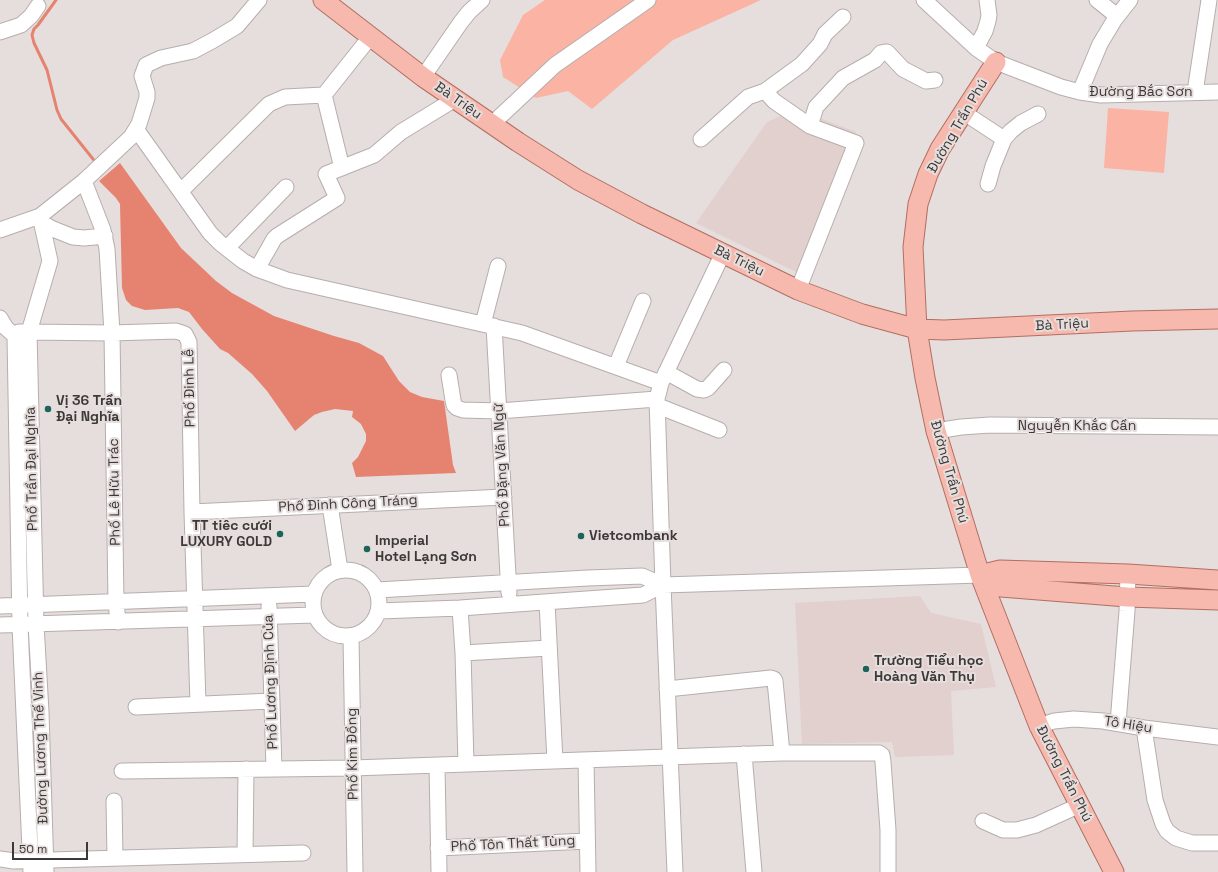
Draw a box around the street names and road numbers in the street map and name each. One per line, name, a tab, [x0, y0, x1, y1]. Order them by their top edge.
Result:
street label: Đường Trần Phú	[924, 76, 992, 176]
street label: Bà Triệu	[431, 79, 485, 123]
street label: Đường Bắc Sơn	[1089, 84, 1193, 100]
street label: Bà Triệu	[711, 242, 767, 280]
street label: Bà Triệu	[1035, 315, 1089, 335]
street label: Phố Đinh Lễ	[181, 349, 199, 427]
street label: Phố Đặng Văn Ngữ	[490, 403, 514, 527]
street label: Phố Trần Đại Nghĩa	[23, 407, 41, 531]
street label: Nguyễn Khắc Cần	[1018, 418, 1136, 434]
street label: Đường Trần Phú	[926, 419, 972, 525]
street label: Phố Lê Hữu Trác	[106, 438, 124, 546]
street label: Phố Đinh Công Tráng	[278, 492, 418, 516]
street label: Phố Lương Định Của	[260, 614, 282, 750]
street label: Đường Lương Thế Vinh	[30, 671, 52, 825]
street label: Phố Kim Đồng	[344, 708, 362, 800]
street label: Tô Hiệu	[1103, 713, 1153, 737]
street label: Đường Trần Phú	[1032, 723, 1096, 825]
street label: Phố Tôn Thất Tùng	[450, 832, 576, 856]

